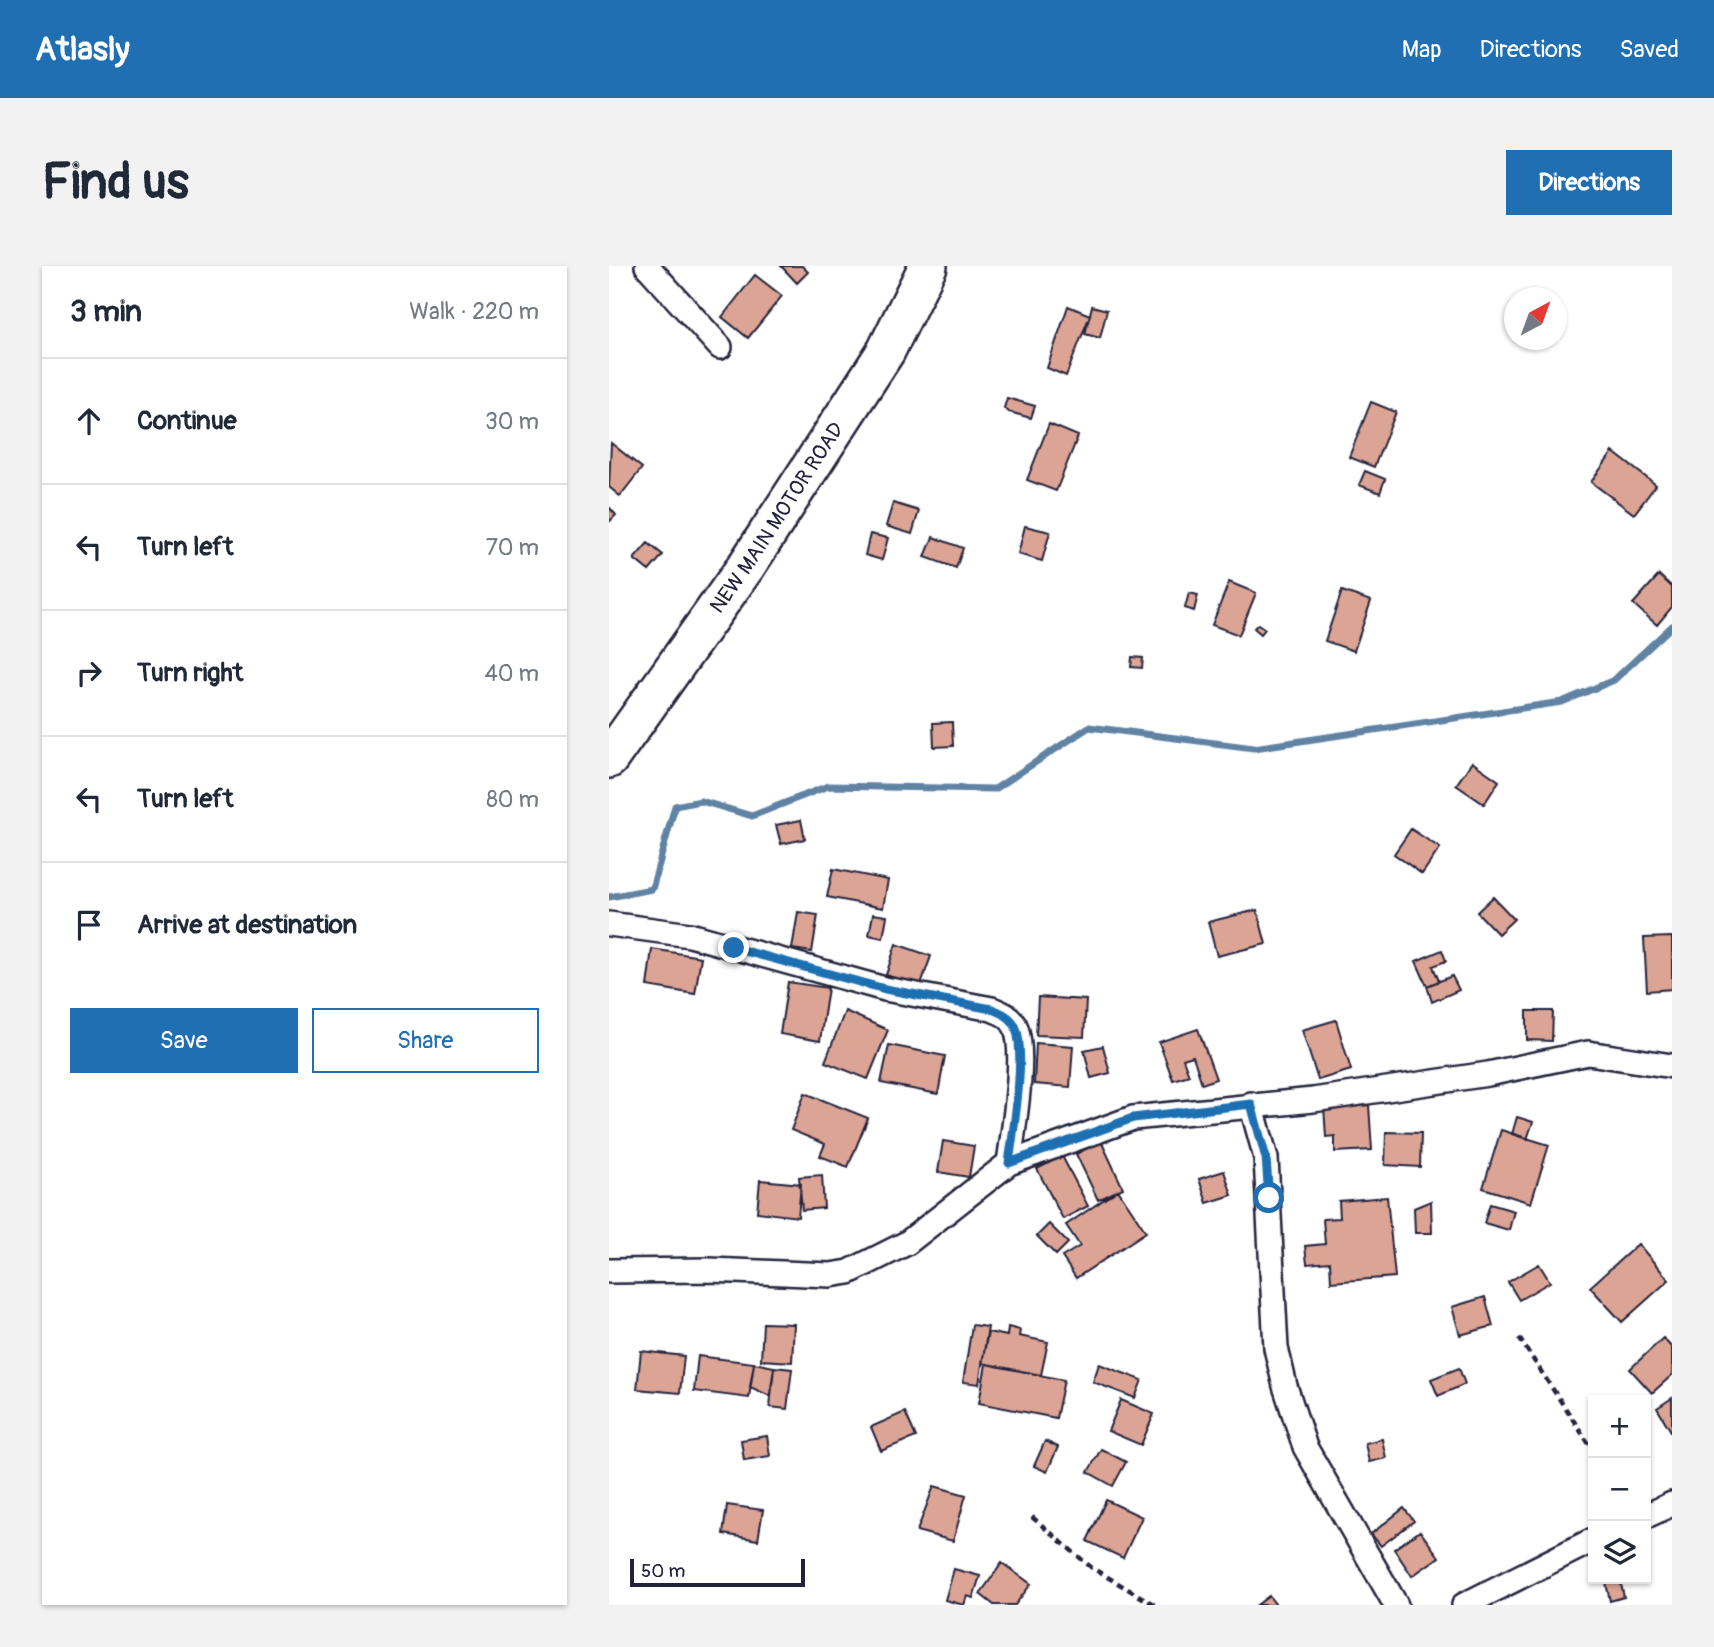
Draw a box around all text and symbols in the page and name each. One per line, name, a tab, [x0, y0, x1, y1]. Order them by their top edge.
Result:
text: Atlasly	[35, 29, 130, 70]
text: Map	[1402, 35, 1442, 64]
text: Directions	[1480, 35, 1581, 64]
text: Saved	[1619, 35, 1679, 64]
button: Directions	[1506, 150, 1672, 215]
text: Find us	[42, 152, 189, 213]
north arrow	[1504, 287, 1567, 350]
text: 3 min	[70, 293, 142, 330]
text: Walk · 220 m	[409, 297, 539, 326]
icon: ahead	[70, 402, 108, 440]
text: Continue	[137, 405, 237, 437]
text: 30 m	[485, 407, 539, 436]
street label: NEW MAIN MOTOR ROAD	[704, 417, 850, 618]
icon: left	[70, 528, 108, 566]
text: Turn left	[137, 531, 233, 563]
text: 70 m	[486, 533, 539, 562]
icon: right	[70, 654, 108, 692]
text: Turn right	[137, 657, 243, 689]
text: 40 m	[485, 659, 539, 688]
icon: left	[70, 780, 108, 818]
text: Turn left	[137, 783, 233, 815]
text: 80 m	[486, 785, 539, 814]
icon: arrive	[70, 906, 108, 944]
text: Arrive at destination	[137, 909, 357, 941]
route end	[718, 932, 749, 963]
button: Save	[70, 1008, 298, 1073]
button: Share	[312, 1008, 539, 1073]
route start	[1253, 1182, 1284, 1213]
map controls	[1588, 1395, 1651, 1584]
button: +	[1588, 1395, 1651, 1458]
button: −	[1588, 1458, 1651, 1521]
button: layers	[1588, 1521, 1651, 1584]
scale bar	[630, 1556, 805, 1588]
text: 50 m	[641, 1559, 685, 1583]

